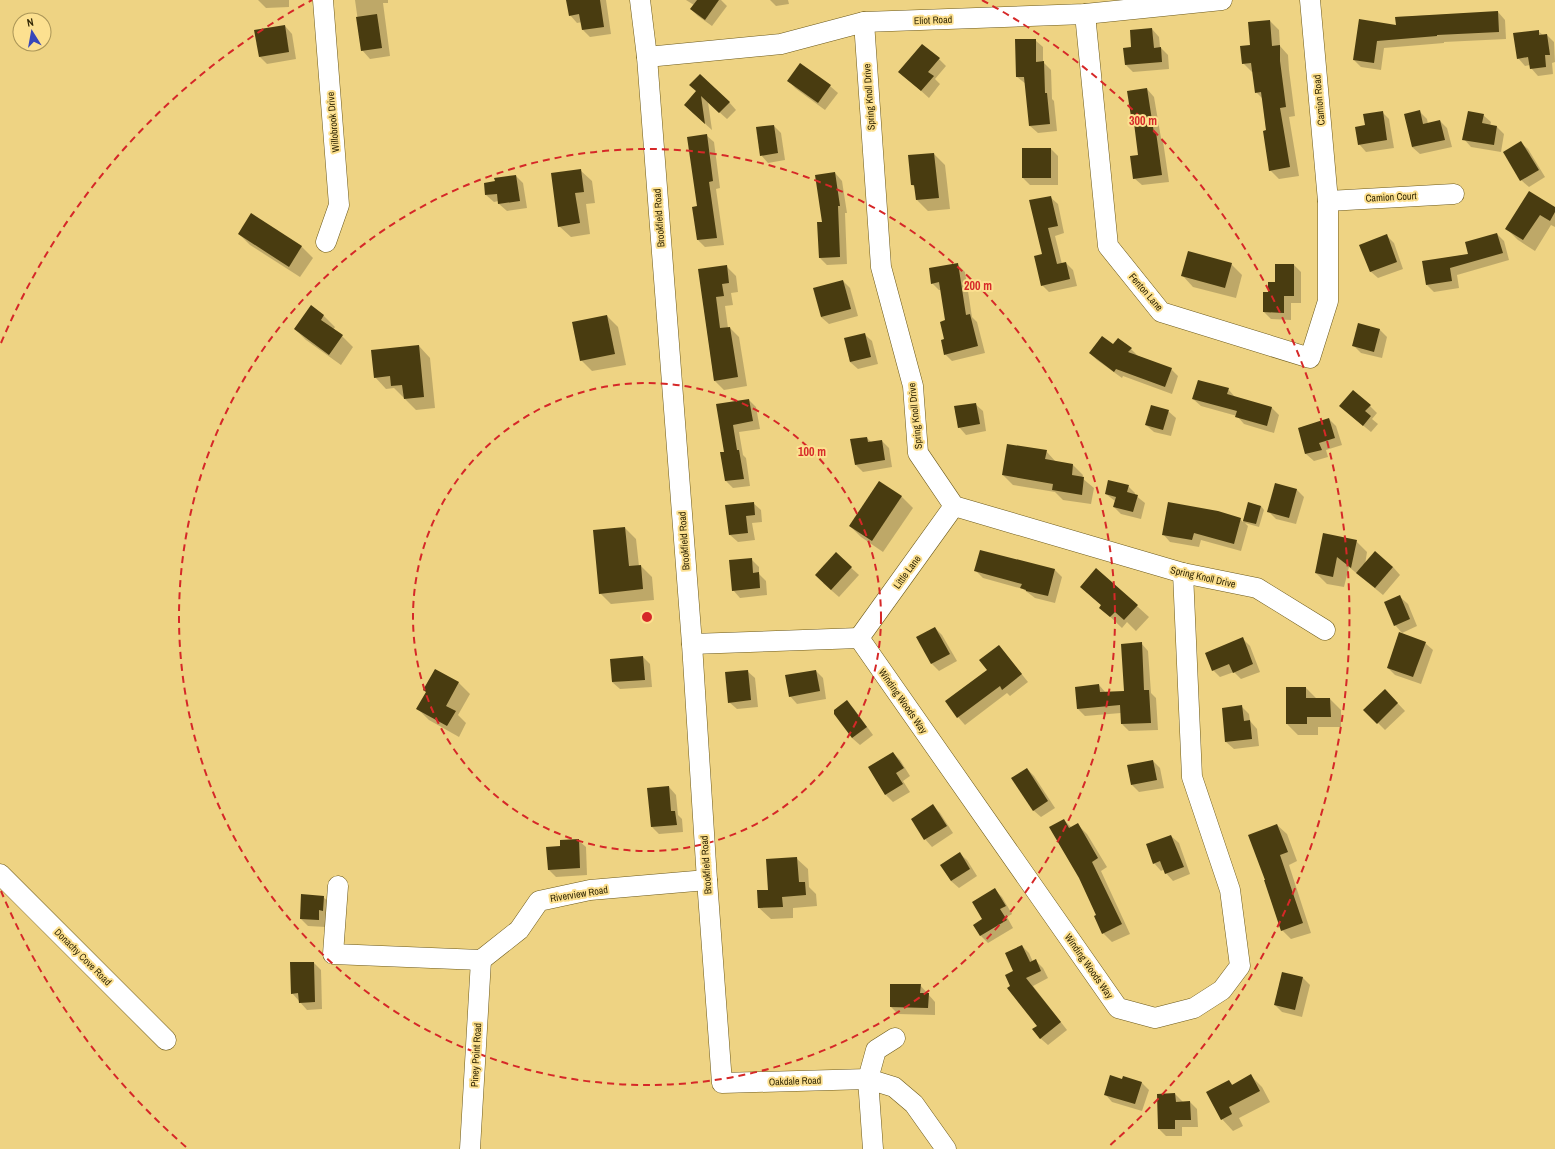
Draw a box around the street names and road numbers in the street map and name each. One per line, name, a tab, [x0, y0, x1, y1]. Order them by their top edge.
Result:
street label: Eliot Road	[914, 13, 952, 27]
street label: Spring Knoll Drive	[860, 63, 878, 131]
street label: Camion Road	[1310, 74, 1328, 126]
street label: Willobrook Drive	[324, 91, 342, 153]
street label: Brookfield Road	[650, 188, 668, 248]
street label: Camion Court	[1365, 189, 1418, 205]
street label: Fenton Lane	[1126, 271, 1166, 314]
street label: Spring Knoll Drive	[905, 382, 925, 450]
street label: Brookfield Road	[675, 511, 693, 571]
street label: Little Lane	[890, 552, 924, 591]
street label: Spring Knoll Drive	[1169, 563, 1237, 591]
street label: Winding Woods Way	[876, 666, 931, 737]
street label: Brookfield Road	[697, 835, 715, 895]
street label: Riverview Road	[549, 883, 609, 905]
street label: Donachy Cove Road	[52, 926, 114, 988]
street label: Winding Woods Way	[1062, 931, 1117, 1002]
street label: Piney Point Road	[468, 1023, 484, 1087]
street label: Oakdale Road	[769, 1074, 821, 1088]

